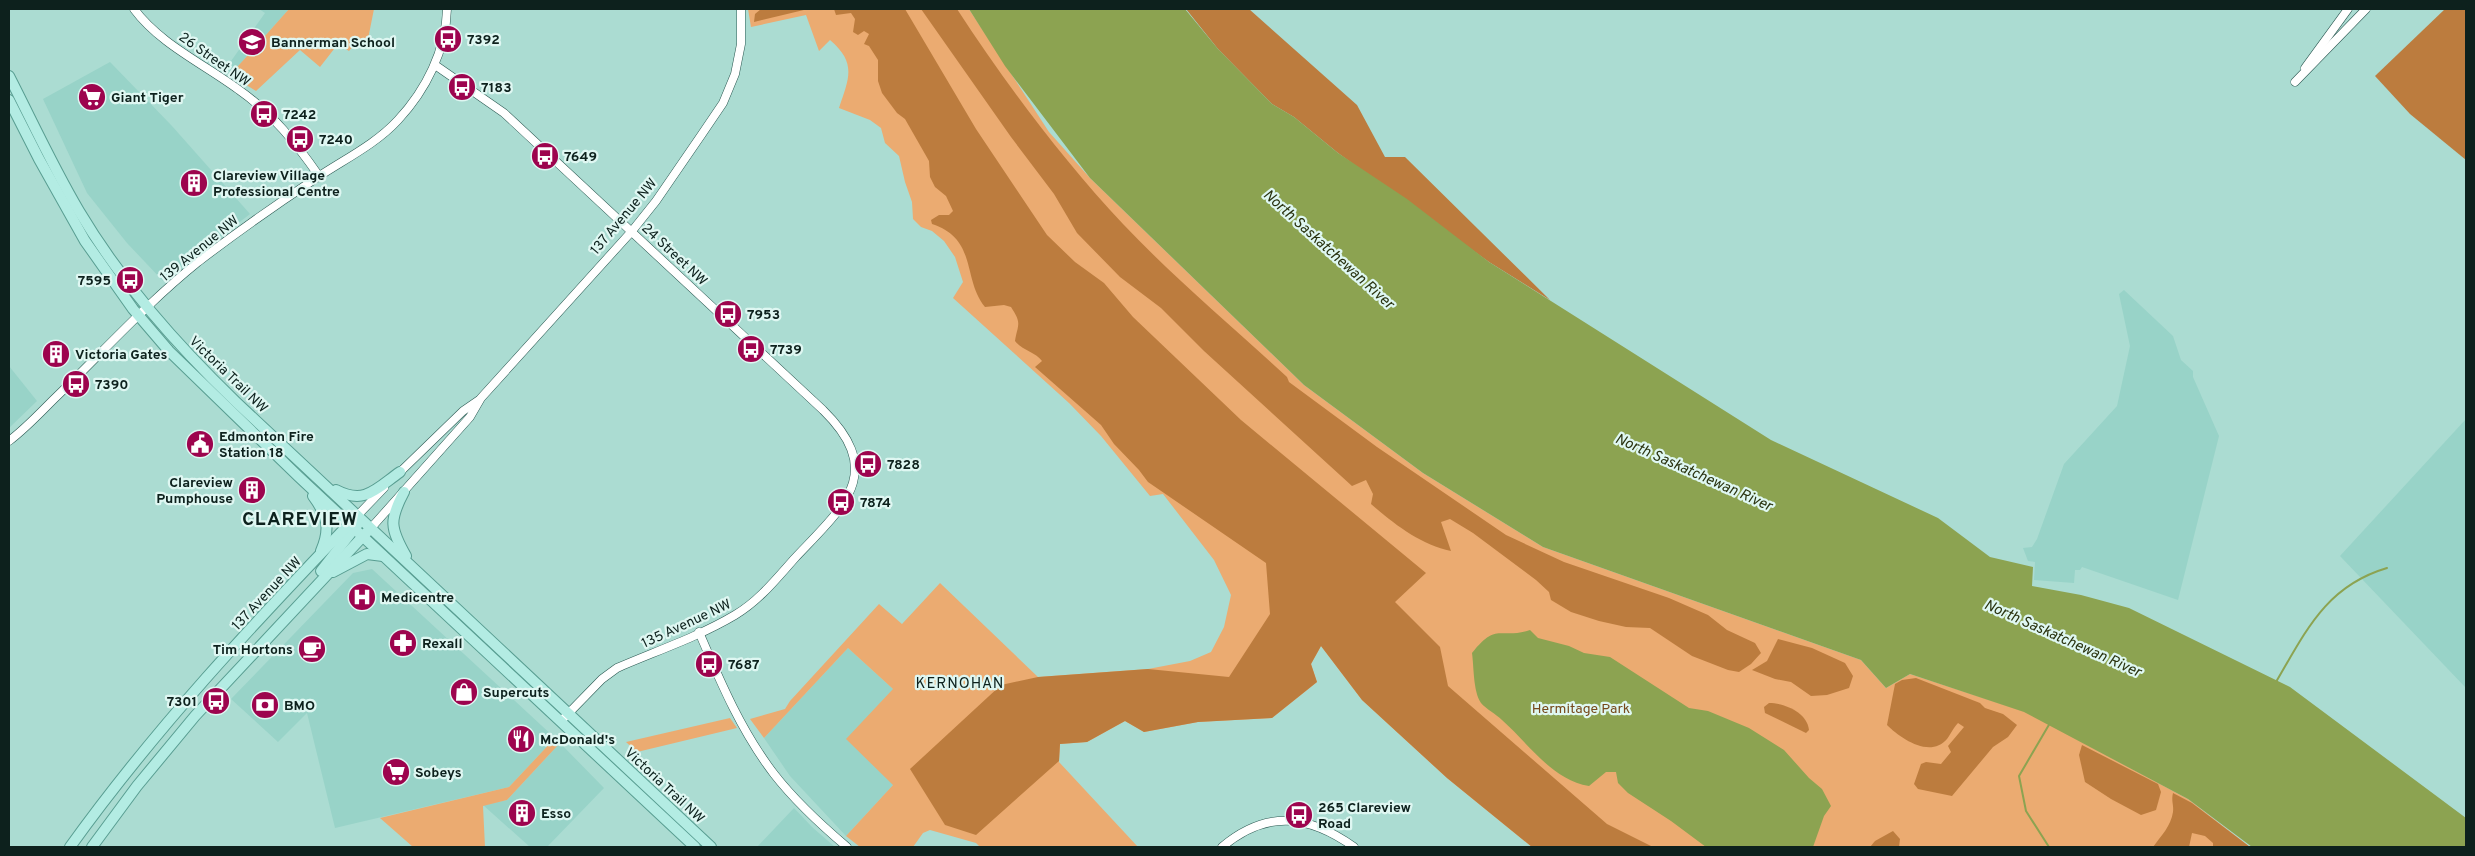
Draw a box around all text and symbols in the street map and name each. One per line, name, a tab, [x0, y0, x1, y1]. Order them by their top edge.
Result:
bus stop icon: 7392	[433, 24, 463, 54]
school or university icon: Bannerman School	[237, 27, 267, 57]
street label: 26 Street NW	[175, 29, 253, 91]
place label: 7392	[467, 32, 500, 49]
place label: Bannerman School	[271, 35, 395, 52]
bus stop icon: 7183	[447, 72, 477, 102]
place label: 7183	[481, 80, 512, 97]
supermarket icon: Giant Tiger	[77, 82, 107, 112]
place label: Giant Tiger	[111, 90, 184, 107]
bus stop icon: 7242	[249, 99, 279, 129]
place label: 7242	[283, 107, 316, 124]
bus stop icon: 7240	[285, 124, 315, 154]
place label: 7240	[319, 132, 353, 149]
bus stop icon: 7649	[530, 141, 560, 171]
place label: 7649	[564, 149, 597, 166]
building icon: Clareview Village Professional Centre	[179, 168, 209, 198]
place label: Clareview Village Professional Centre	[213, 168, 340, 201]
street label: 137 Avenue NW	[587, 175, 661, 259]
water label: North Saskatchewan River	[1258, 186, 1398, 315]
street label: 139 Avenue NW	[157, 212, 243, 286]
street label: 24 Street NW	[638, 220, 711, 290]
bus stop icon: 7595	[115, 265, 145, 295]
place label: 7595	[78, 273, 111, 290]
bus stop icon: 7953	[713, 299, 743, 329]
place label: 7953	[747, 307, 780, 324]
street label: Victoria Trail NW	[185, 333, 271, 417]
bus stop icon: 7739	[736, 334, 766, 364]
building icon: Victoria Gates	[41, 339, 71, 369]
place label: 7739	[770, 342, 802, 359]
place label: Victoria Gates	[75, 347, 167, 364]
bus stop icon: 7390	[61, 369, 91, 399]
place label: 7390	[95, 377, 129, 394]
public building icon: Edmonton Fire Station 18	[185, 429, 215, 459]
place label: Edmonton Fire Station 18	[219, 429, 314, 462]
water label: North Saskatchewan River	[1612, 430, 1776, 517]
bus stop icon: 7828	[853, 449, 883, 479]
place label: 7828	[887, 457, 920, 474]
place label: Clareview Pumphouse	[156, 475, 233, 508]
building icon: Clareview Pumphouse	[237, 475, 267, 505]
bus stop icon: 7874	[826, 487, 856, 517]
place label: 7874	[860, 495, 891, 512]
district label: CLAREVIEW	[242, 508, 358, 532]
street label: 137 Avenue NW	[229, 553, 306, 634]
hospital icon: Medicentre	[347, 582, 377, 612]
place label: Medicentre	[381, 590, 454, 607]
street label: 135 Avenue NW	[639, 596, 734, 652]
water label: North Saskatchewan River	[1981, 596, 2145, 683]
pharmacy icon: Rexall	[388, 628, 418, 658]
cafe icon: Tim Hortons	[297, 634, 327, 664]
place label: Rexall	[422, 636, 463, 653]
place label: Tim Hortons	[213, 642, 293, 659]
bus stop icon: 7687	[694, 649, 724, 679]
place label: 7687	[728, 657, 759, 674]
district label: KERNOHAN	[916, 675, 1004, 694]
shop icon: Supercuts	[449, 677, 479, 707]
place label: Supercuts	[483, 685, 550, 702]
bus stop icon: 7301	[201, 686, 231, 716]
bank icon: BMO	[250, 690, 280, 720]
place label: 7301	[167, 694, 197, 711]
place label: BMO	[284, 698, 315, 715]
park label: Hermitage Park	[1532, 701, 1630, 718]
restaurant icon: McDonald's	[506, 724, 536, 754]
place label: McDonald's	[540, 732, 615, 749]
street label: Victoria Trail NW	[621, 745, 708, 828]
supermarket icon: Sobeys	[381, 757, 411, 787]
place label: Sobeys	[415, 765, 462, 782]
building icon: Esso	[507, 798, 537, 828]
bus stop icon: 265 Clareview Road	[1284, 800, 1314, 830]
place label: 265 Clareview Road	[1318, 800, 1411, 833]
place label: Esso	[541, 806, 571, 823]

